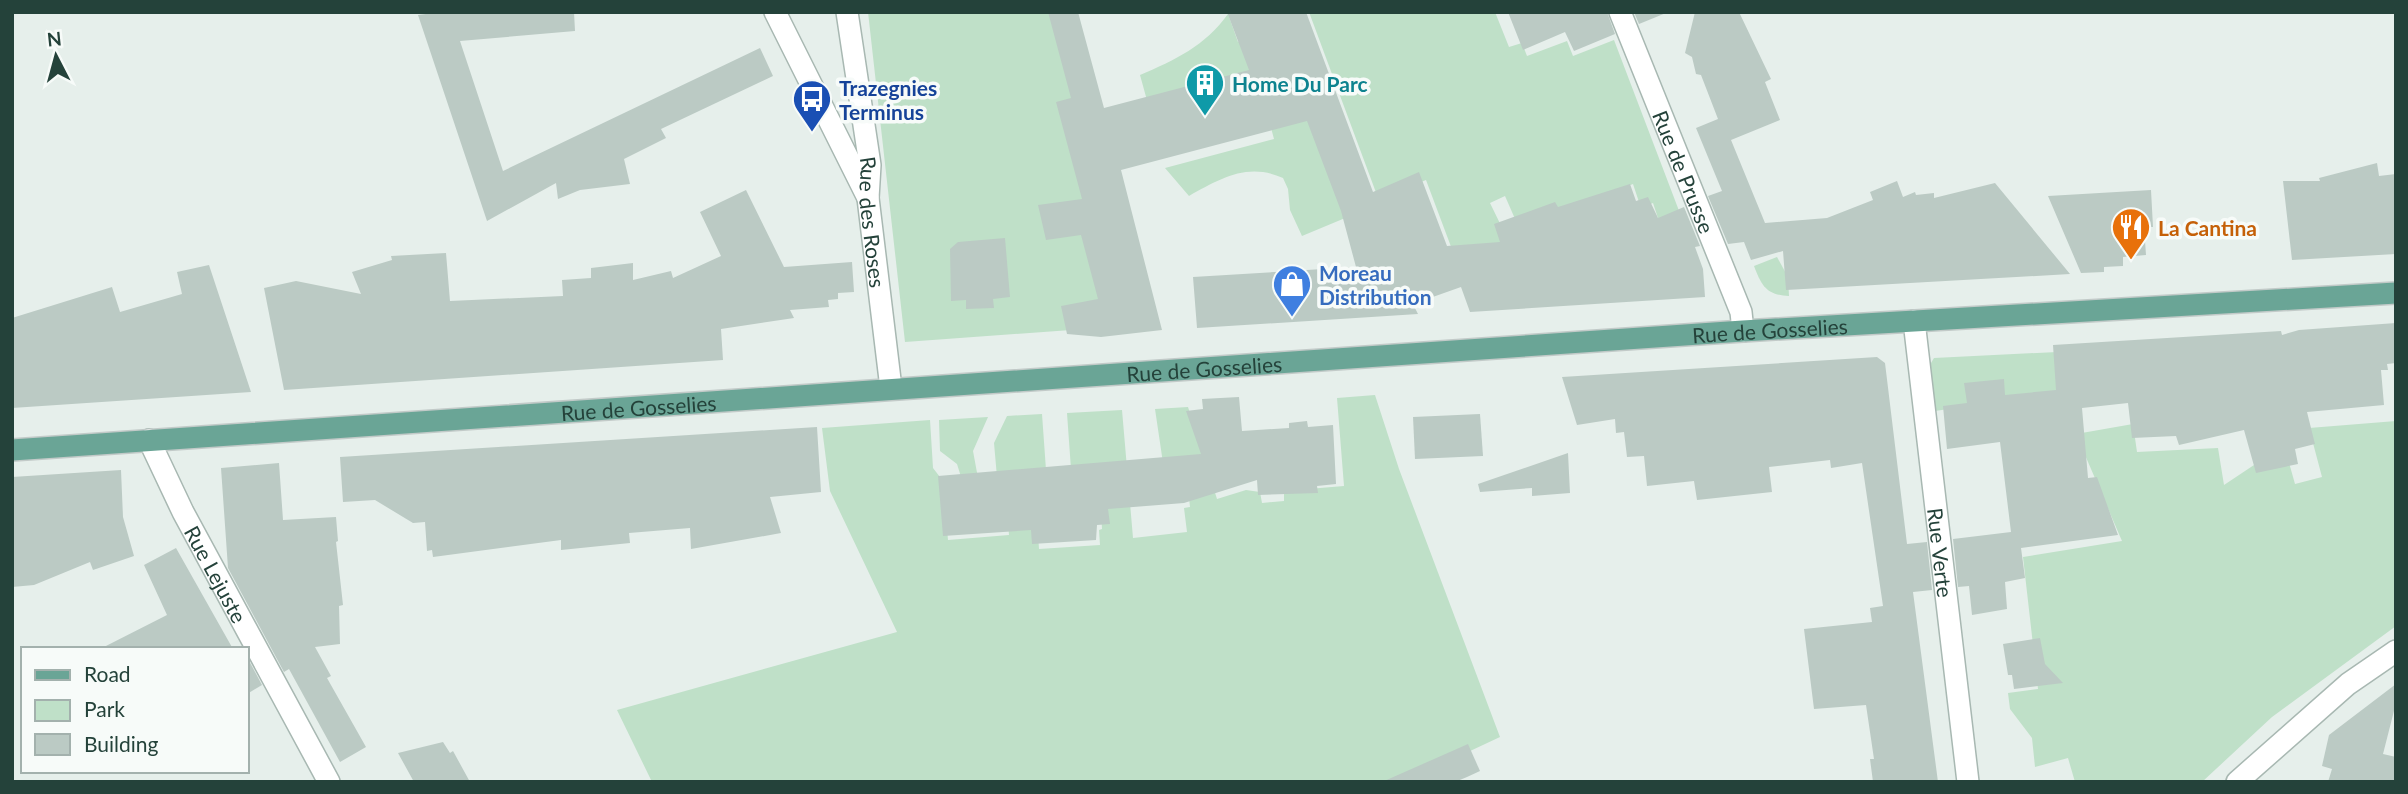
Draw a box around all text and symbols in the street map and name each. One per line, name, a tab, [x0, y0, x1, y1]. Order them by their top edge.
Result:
north arrow	[21, 21, 91, 91]
text: N	[46, 26, 63, 51]
building icon: Home Du Parc	[1184, 62, 1226, 117]
place label: Home Du Parc	[1232, 71, 1368, 96]
place label: Trazegnies Terminus	[839, 75, 937, 124]
bus stop icon: Trazegnies Terminus	[791, 78, 833, 133]
street label: Rue de Prusse	[1648, 106, 1720, 237]
street label: Rue des Roses	[855, 155, 891, 289]
restaurant icon: La Cantina	[2110, 206, 2152, 261]
place label: La Cantina	[2158, 215, 2257, 240]
place label: Moreau Distribution	[1319, 260, 1432, 309]
shop icon: Moreau Distribution	[1271, 263, 1313, 318]
street label: Rue de Gosselies	[1691, 312, 1848, 347]
street label: Rue de Gosselies	[1126, 350, 1283, 386]
street label: Rue de Gosselies	[560, 389, 717, 425]
street label: Rue Verte	[1923, 506, 1959, 599]
street label: Rue Lejuste	[180, 521, 253, 627]
legend	[21, 647, 248, 773]
text: Road	[84, 661, 131, 686]
text: Park	[84, 696, 125, 721]
text: Building	[84, 731, 159, 756]

